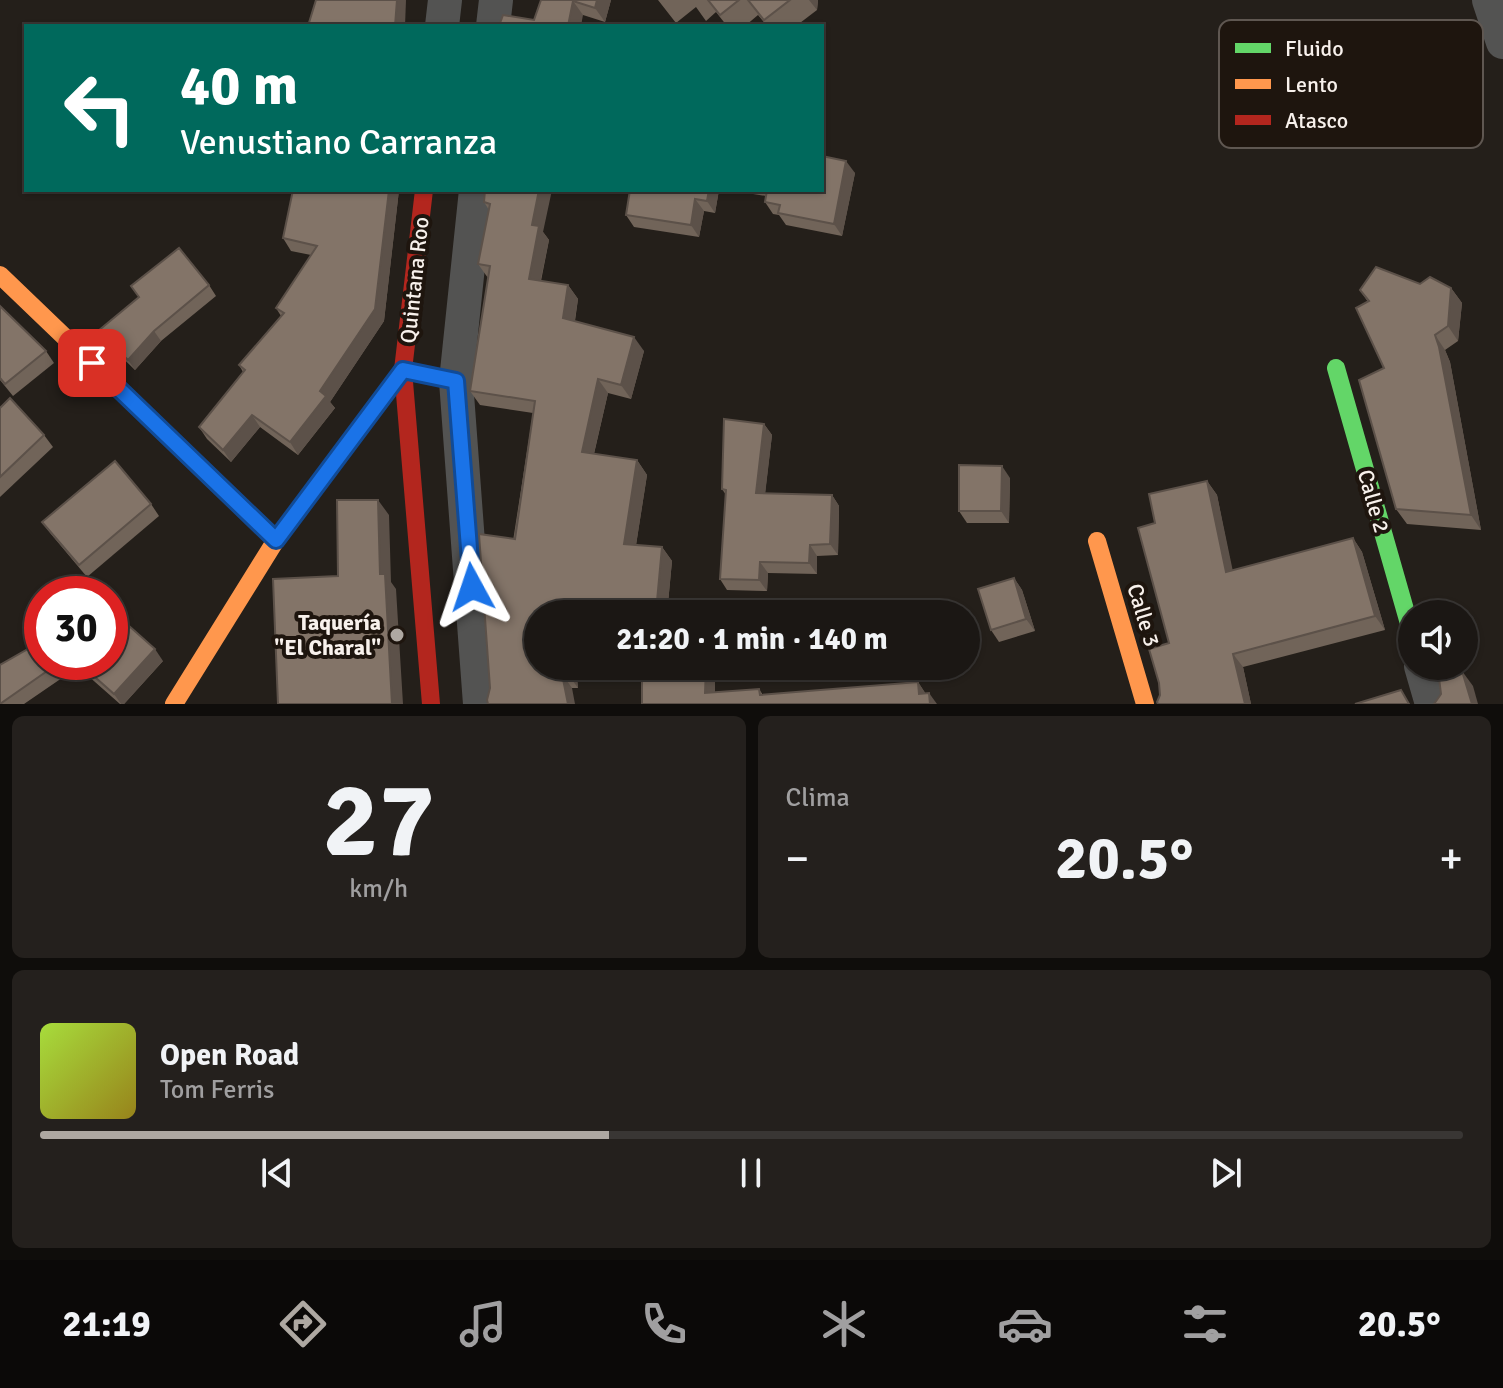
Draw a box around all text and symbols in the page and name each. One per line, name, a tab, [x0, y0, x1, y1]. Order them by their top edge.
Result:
legend	[1219, 20, 1483, 148]
text: Fluido	[1285, 35, 1344, 62]
text: 40 m	[180, 51, 298, 120]
icon: left	[48, 56, 152, 160]
text: Lento	[1285, 71, 1338, 98]
text: Atasco	[1285, 107, 1348, 134]
text: Venustiano Carranza	[180, 120, 497, 165]
street label: Quintana Roo	[394, 216, 435, 345]
pin	[58, 329, 126, 397]
icon: arrive	[70, 341, 114, 385]
street label: Calle 2	[1352, 466, 1395, 536]
position arrow	[430, 545, 514, 629]
speed limit sign: 30	[24, 576, 128, 680]
street label: Calle 3	[1121, 580, 1166, 650]
map controls	[1398, 600, 1478, 680]
button: sound	[1398, 600, 1478, 680]
place label: Taquería "El Charal"	[274, 609, 381, 661]
text: 21:20 · 1 min · 140 m	[616, 621, 888, 658]
marker: Taquería "El Charal"	[388, 626, 406, 644]
text: 27	[323, 757, 435, 885]
text: Clima	[786, 782, 850, 814]
text: 20.5°	[1055, 822, 1193, 896]
text: −	[786, 832, 809, 886]
text: +	[1439, 832, 1463, 886]
text: km/h	[349, 873, 408, 905]
text: Open Road	[160, 1037, 299, 1074]
text: Tom Ferris	[160, 1074, 274, 1106]
icon: previous	[255, 1151, 299, 1195]
icon: pause	[729, 1151, 773, 1195]
icon: next	[1204, 1151, 1248, 1195]
icon: directions	[275, 1296, 331, 1352]
icon: music	[455, 1296, 511, 1352]
icon: phone	[636, 1296, 692, 1352]
icon: climate	[816, 1296, 872, 1352]
icon: car	[997, 1296, 1053, 1352]
icon: filters	[1177, 1296, 1233, 1352]
text: 21:19	[62, 1302, 151, 1347]
text: 20.5°	[1358, 1302, 1441, 1347]

